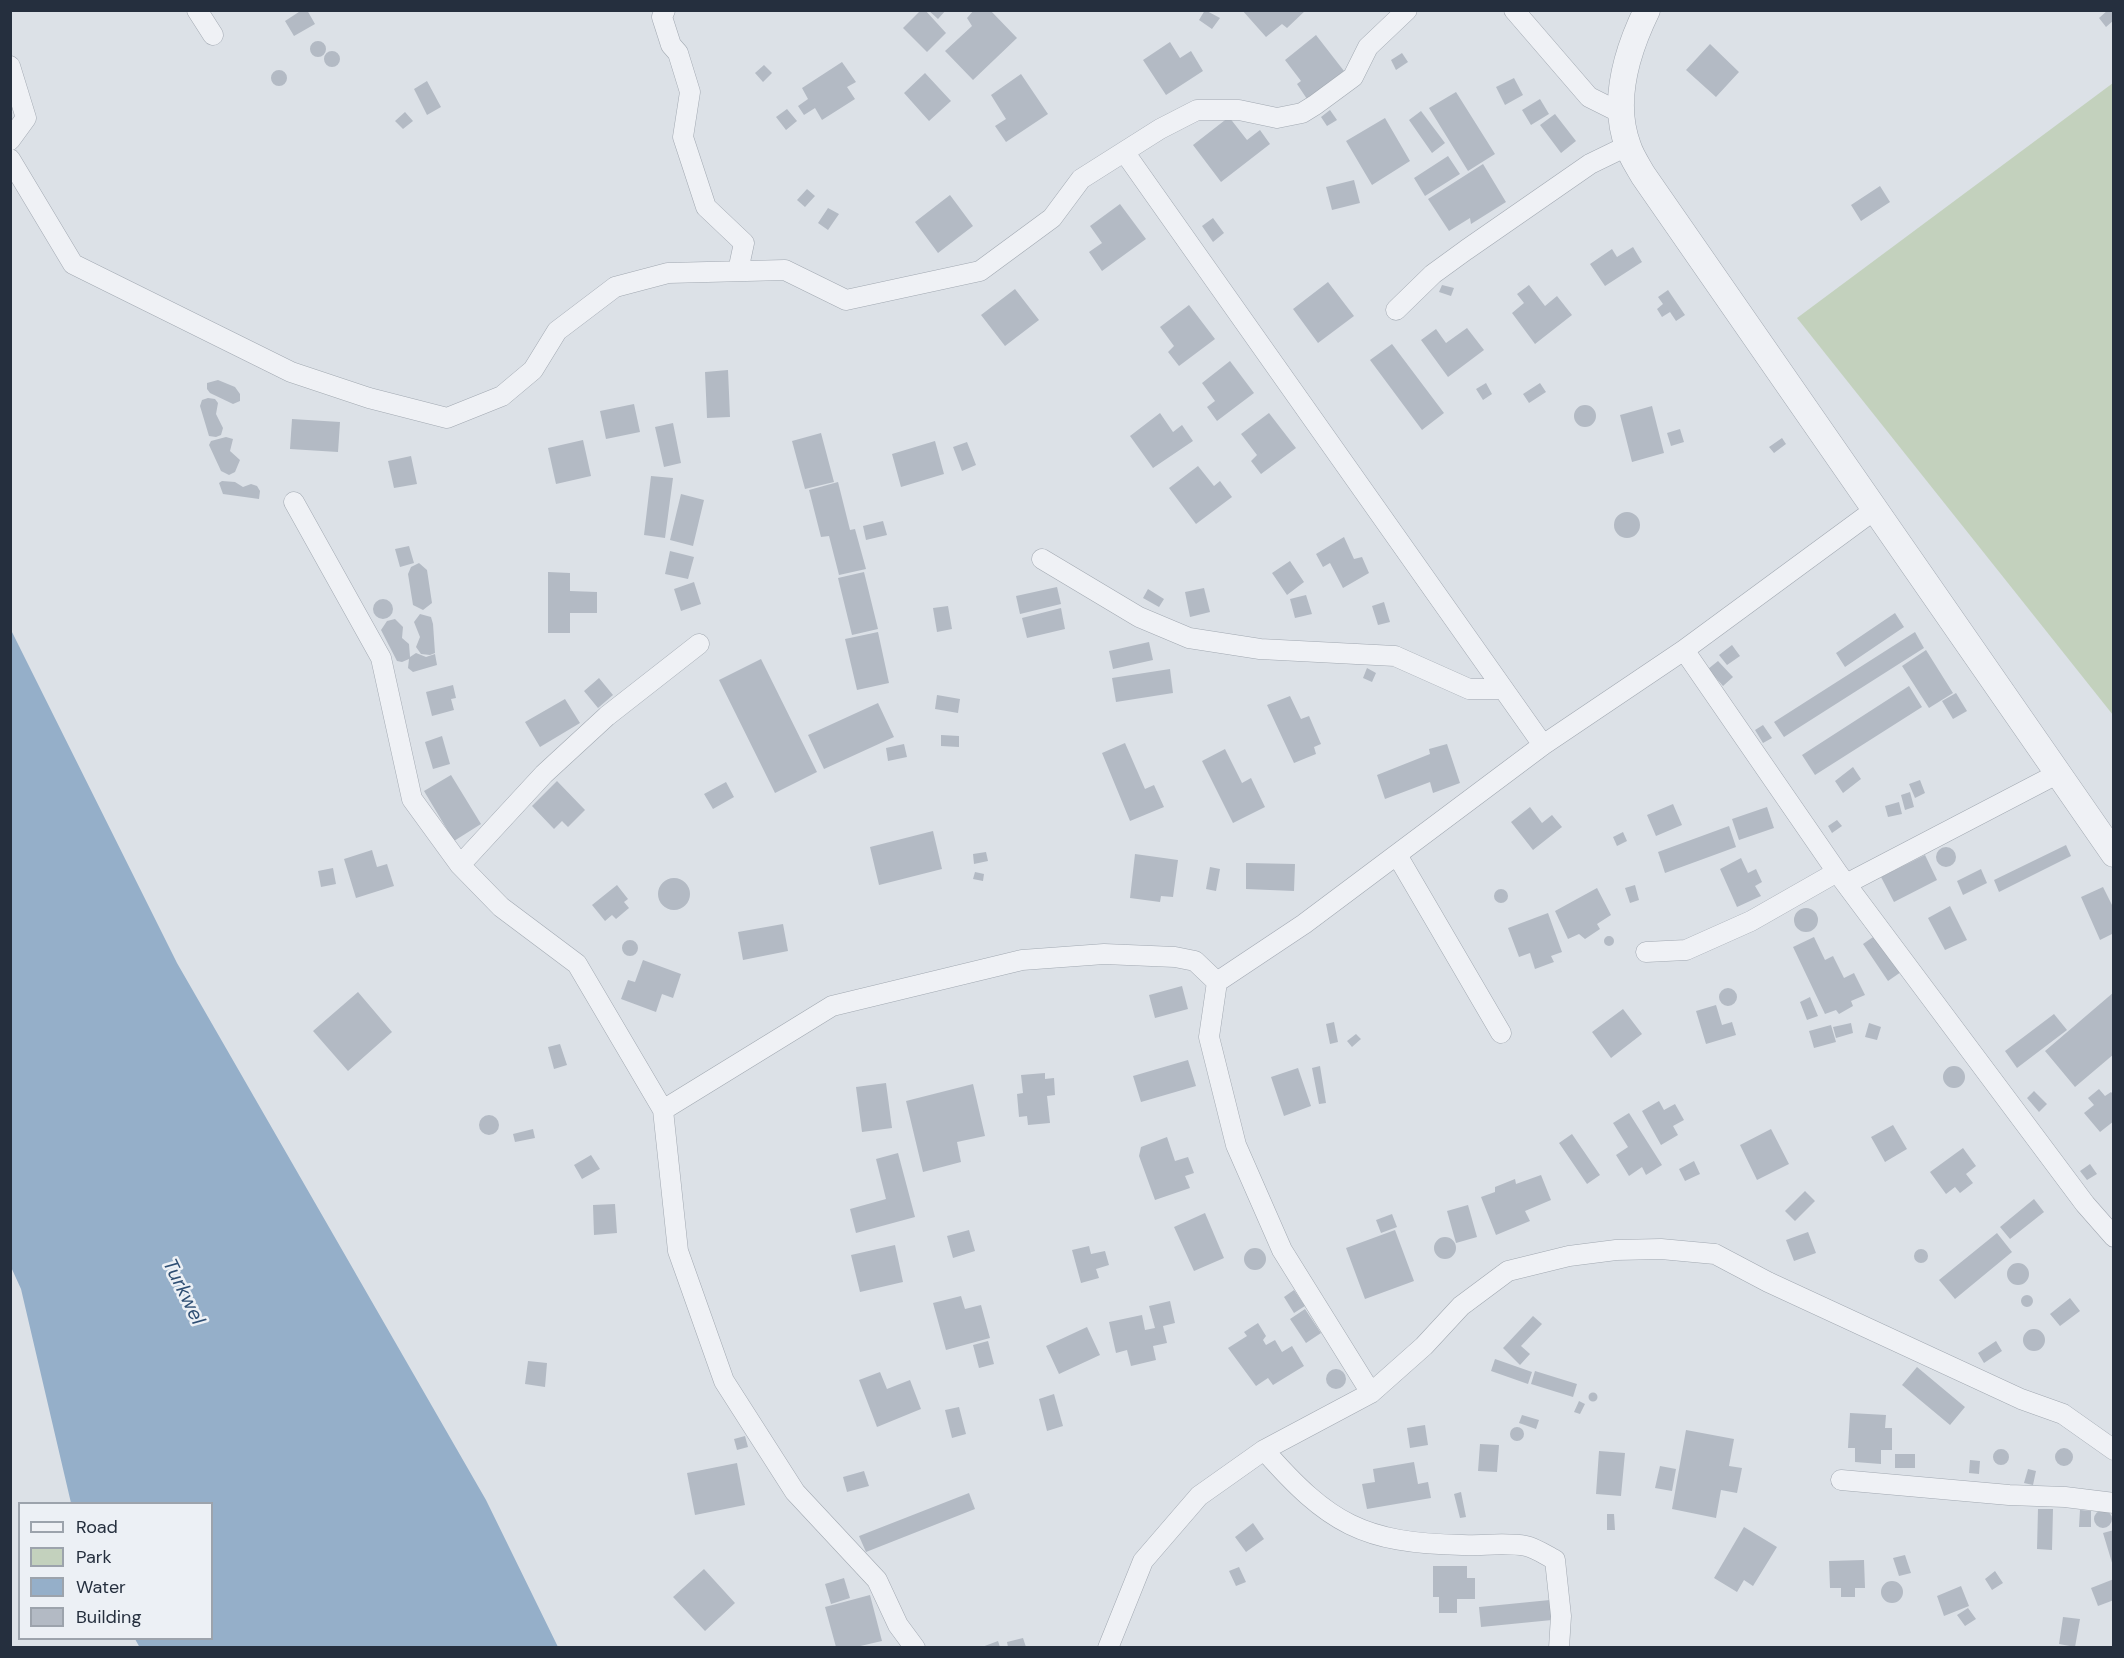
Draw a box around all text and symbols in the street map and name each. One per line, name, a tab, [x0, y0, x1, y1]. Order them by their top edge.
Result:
water label: Turkwel	[157, 1255, 209, 1329]
legend	[18, 1502, 213, 1640]
text: Road	[76, 1515, 118, 1539]
text: Park	[76, 1545, 112, 1569]
text: Water	[76, 1575, 126, 1599]
text: Building	[76, 1605, 141, 1629]

